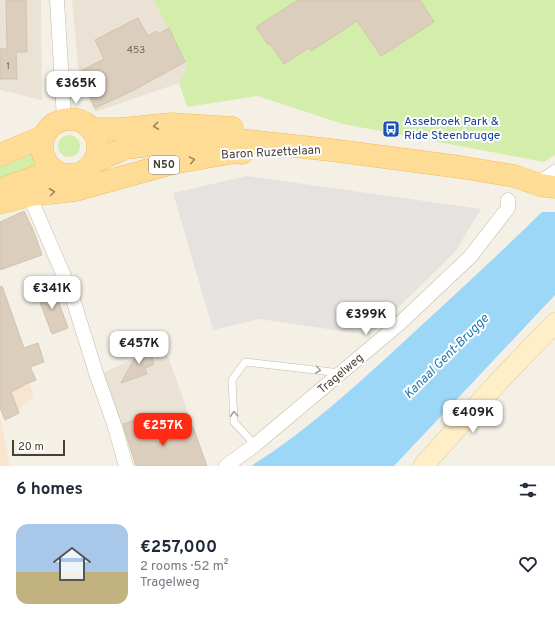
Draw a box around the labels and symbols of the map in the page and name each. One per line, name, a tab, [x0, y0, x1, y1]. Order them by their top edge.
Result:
house number: 453	[127, 44, 145, 57]
house number: 1	[6, 60, 10, 73]
pin: €365K	[48, 71, 104, 105]
place label: Assebroek Park & Ride Steenbrugge	[404, 114, 500, 144]
bus stop icon: Assebroek Park & Ride Steenbrugge	[381, 119, 401, 139]
one-way arrow	[153, 121, 159, 130]
street label: Baron Ruzettelaan	[221, 142, 321, 164]
road number: N50	[149, 156, 179, 174]
one-way arrow	[189, 156, 195, 165]
one-way arrow	[49, 188, 55, 197]
pin: €341K	[24, 276, 80, 310]
pin: €399K	[338, 302, 394, 336]
water label: Kanaal Gent-Brugge	[401, 311, 493, 403]
pin: €457K	[111, 331, 167, 365]
street label: Tragelweg	[315, 350, 367, 398]
one-way arrow	[315, 366, 321, 375]
pin: €409K	[445, 400, 501, 434]
one-way arrow	[230, 411, 238, 417]
pin: €257K	[135, 413, 191, 447]
scale bar	[12, 438, 65, 457]

